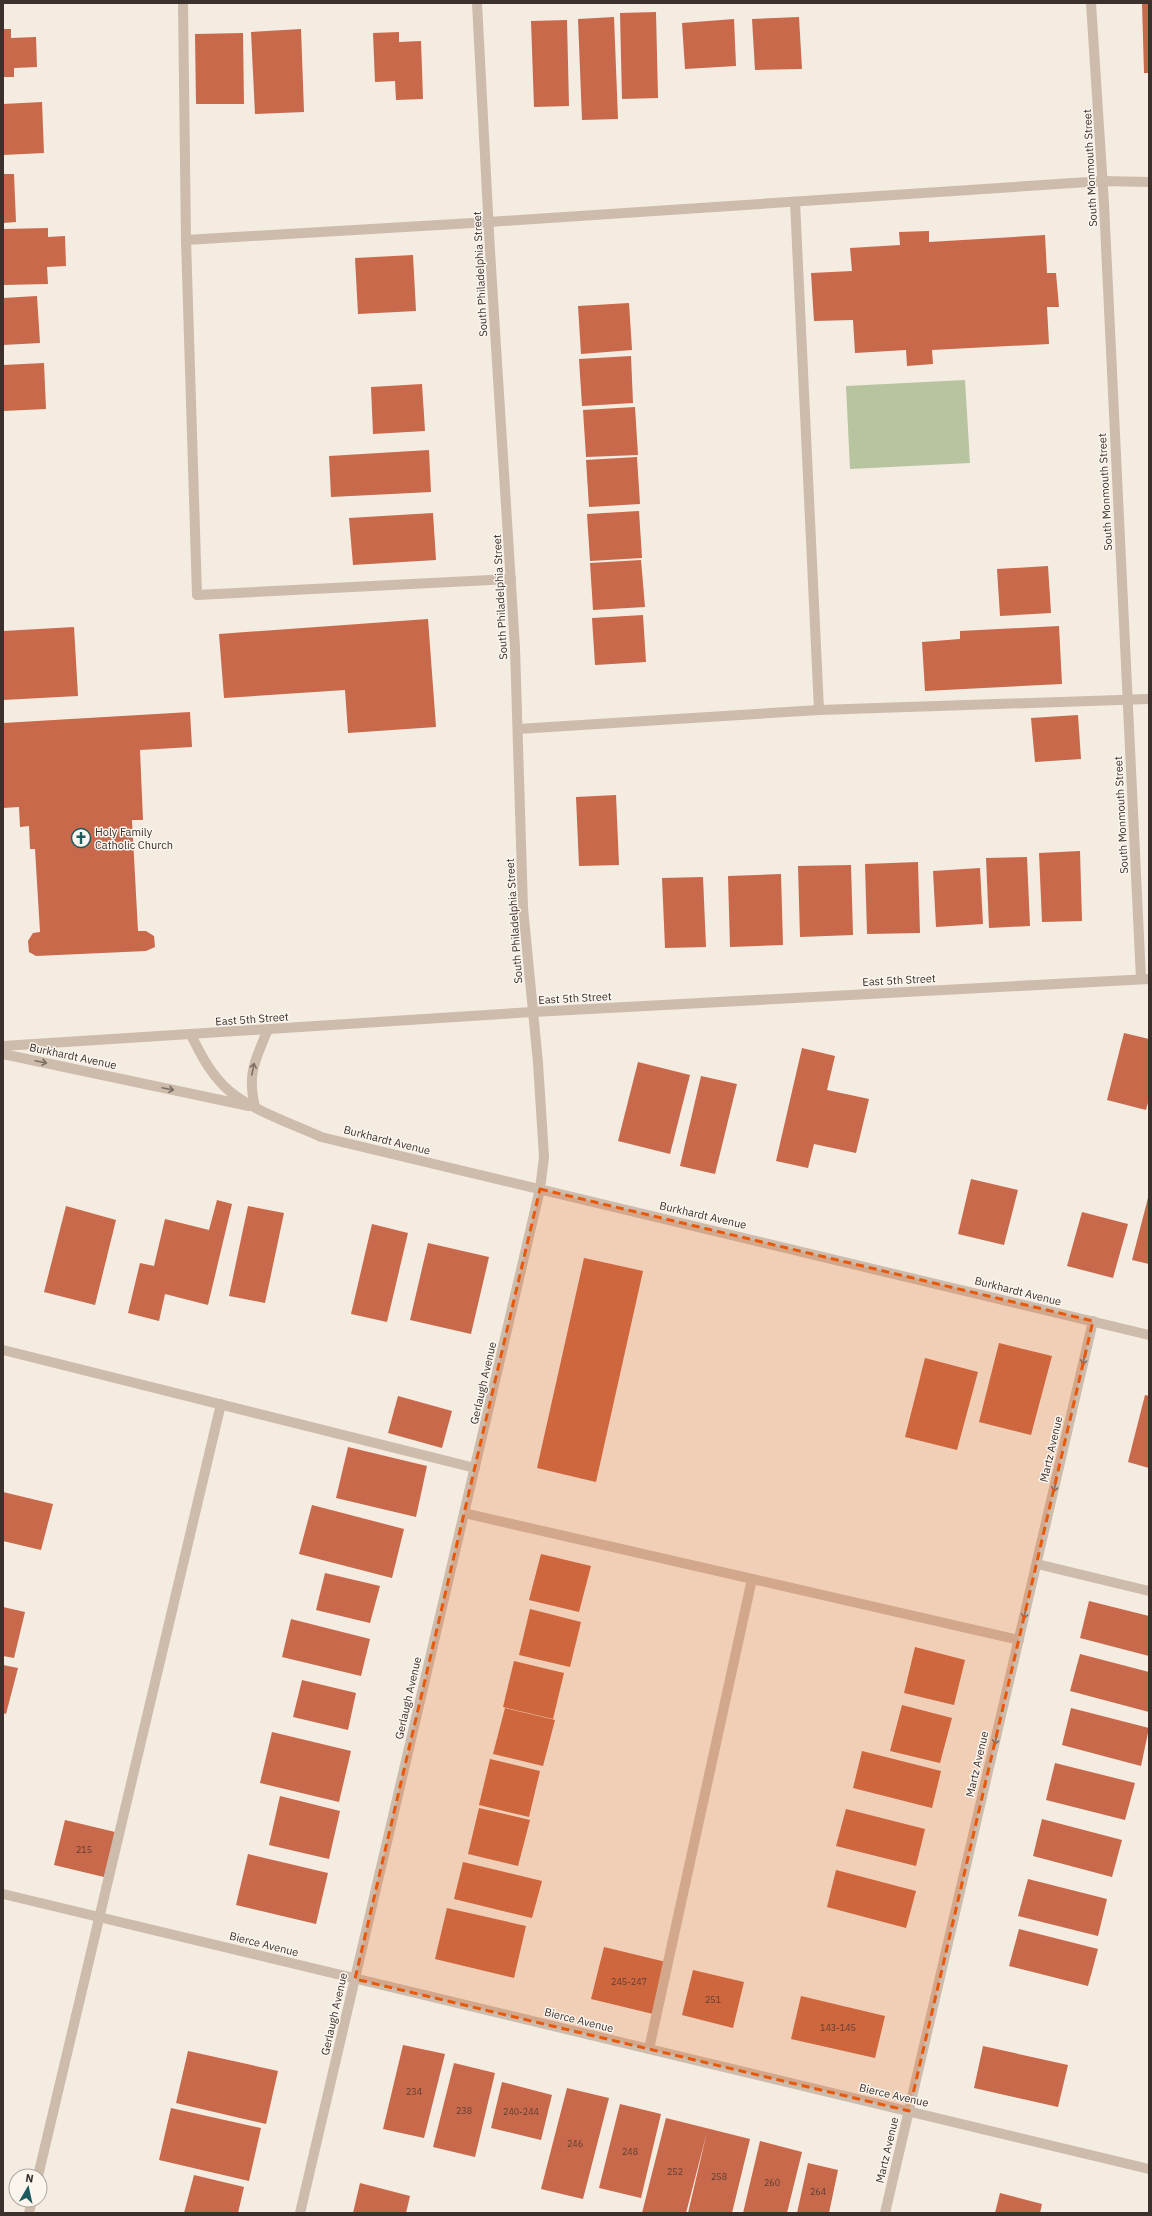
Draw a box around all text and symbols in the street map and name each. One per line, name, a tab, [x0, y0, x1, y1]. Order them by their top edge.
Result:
street label: South Monmouth Street	[1080, 109, 1100, 227]
street label: South Philadelphia Street	[470, 211, 490, 337]
street label: South Monmouth Street	[1095, 433, 1115, 551]
street label: South Philadelphia Street	[490, 534, 510, 660]
street label: South Monmouth Street	[1111, 756, 1131, 874]
place label: Holy Family Catholic Church	[95, 825, 173, 852]
church icon: Holy Family Catholic Church	[70, 827, 92, 849]
street label: South Philadelphia Street	[503, 858, 525, 984]
street label: East 5th Street	[862, 971, 936, 989]
street label: East 5th Street	[538, 989, 612, 1007]
street label: East 5th Street	[215, 1009, 289, 1029]
street label: Burkhardt Avenue	[28, 1040, 118, 1072]
one-way arrow	[34, 1058, 47, 1066]
one-way arrow	[250, 1062, 258, 1075]
one-way arrow	[162, 1085, 175, 1093]
street label: Burkhardt Avenue	[342, 1122, 432, 1158]
street label: Burkhardt Avenue	[658, 1198, 748, 1232]
street label: Burkhardt Avenue	[973, 1273, 1063, 1309]
street label: Gerlaugh Avenue	[467, 1340, 499, 1426]
one-way arrow	[1080, 1353, 1088, 1366]
street label: Martz Avenue	[1037, 1415, 1065, 1483]
one-way arrow	[1051, 1479, 1058, 1492]
one-way arrow	[1021, 1606, 1029, 1619]
street label: Gerlaugh Avenue	[392, 1655, 424, 1741]
street label: Martz Avenue	[963, 1730, 991, 1798]
one-way arrow	[991, 1732, 999, 1745]
house number: 215	[76, 1844, 92, 1855]
street label: Bierce Avenue	[228, 1929, 300, 1959]
street label: Gerlaugh Avenue	[318, 1971, 350, 2057]
house number: 245-247	[611, 1976, 647, 1987]
house number: 251	[705, 1994, 721, 2005]
street label: Bierce Avenue	[543, 2005, 615, 2035]
house number: 143-145	[820, 2022, 856, 2033]
street label: Bierce Avenue	[858, 2080, 930, 2110]
house number: 234	[406, 2086, 422, 2097]
house number: 238	[456, 2105, 472, 2116]
house number: 240-244	[503, 2106, 539, 2117]
street label: Martz Avenue	[873, 2116, 901, 2184]
house number: 246	[567, 2138, 583, 2149]
house number: 248	[622, 2146, 638, 2157]
house number: 252	[667, 2166, 683, 2177]
north arrow	[8, 2168, 48, 2208]
text: N	[25, 2171, 35, 2186]
house number: 258	[711, 2171, 727, 2182]
house number: 260	[764, 2177, 780, 2188]
house number: 264	[810, 2186, 826, 2197]

